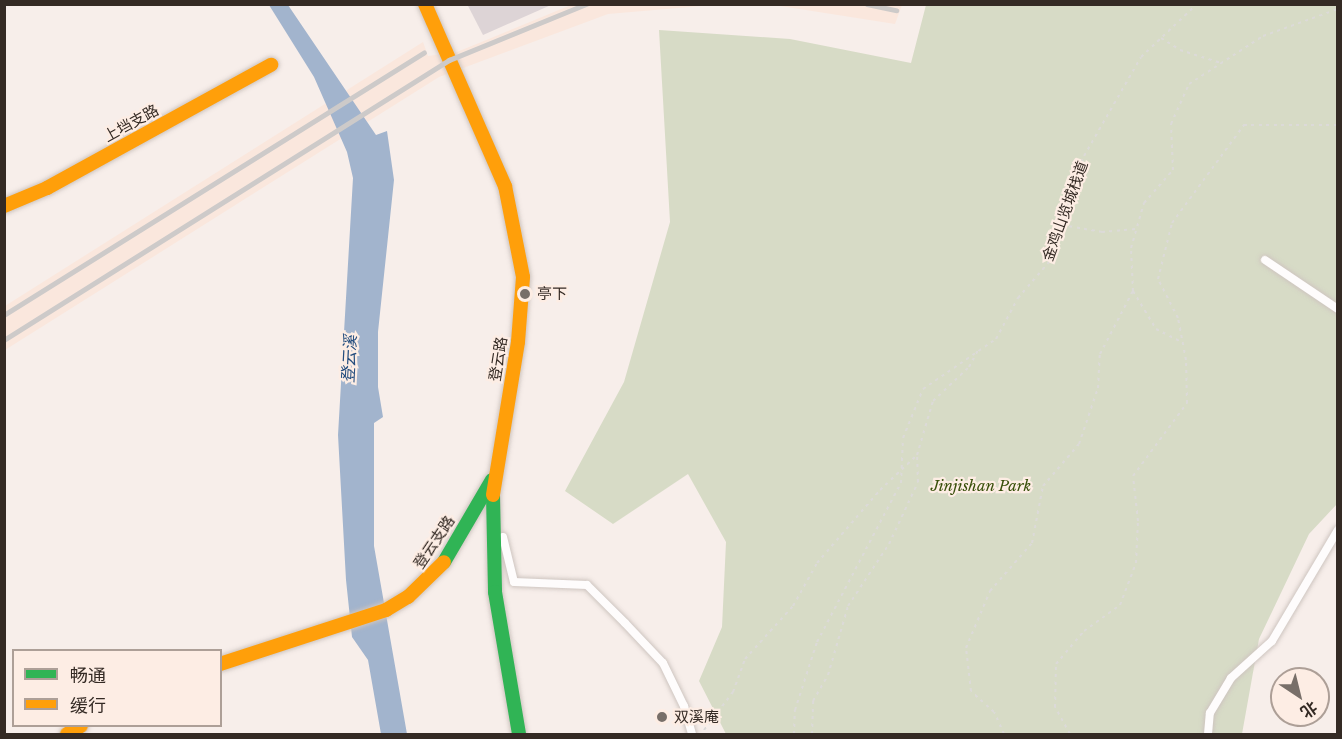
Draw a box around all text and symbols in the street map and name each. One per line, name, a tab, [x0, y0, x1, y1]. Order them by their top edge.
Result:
street label: 上垱支路	[100, 101, 162, 145]
street label: 金鸡山览城栈道	[1039, 159, 1091, 263]
place label: 亭下	[537, 285, 567, 303]
marker: 亭下	[518, 287, 532, 301]
water label: 登云溪	[338, 335, 360, 383]
street label: 登云路	[486, 335, 510, 383]
park label: Jinjishan Park	[930, 477, 1032, 495]
street label: 登云支路	[410, 512, 458, 572]
legend	[12, 649, 222, 727]
text: 畅通	[70, 665, 106, 687]
north arrow	[1270, 667, 1330, 727]
text: 缓行	[70, 695, 106, 717]
text: 北	[1297, 697, 1321, 723]
place label: 双溪庵	[674, 708, 719, 726]
marker: 双溪庵	[655, 710, 669, 724]

